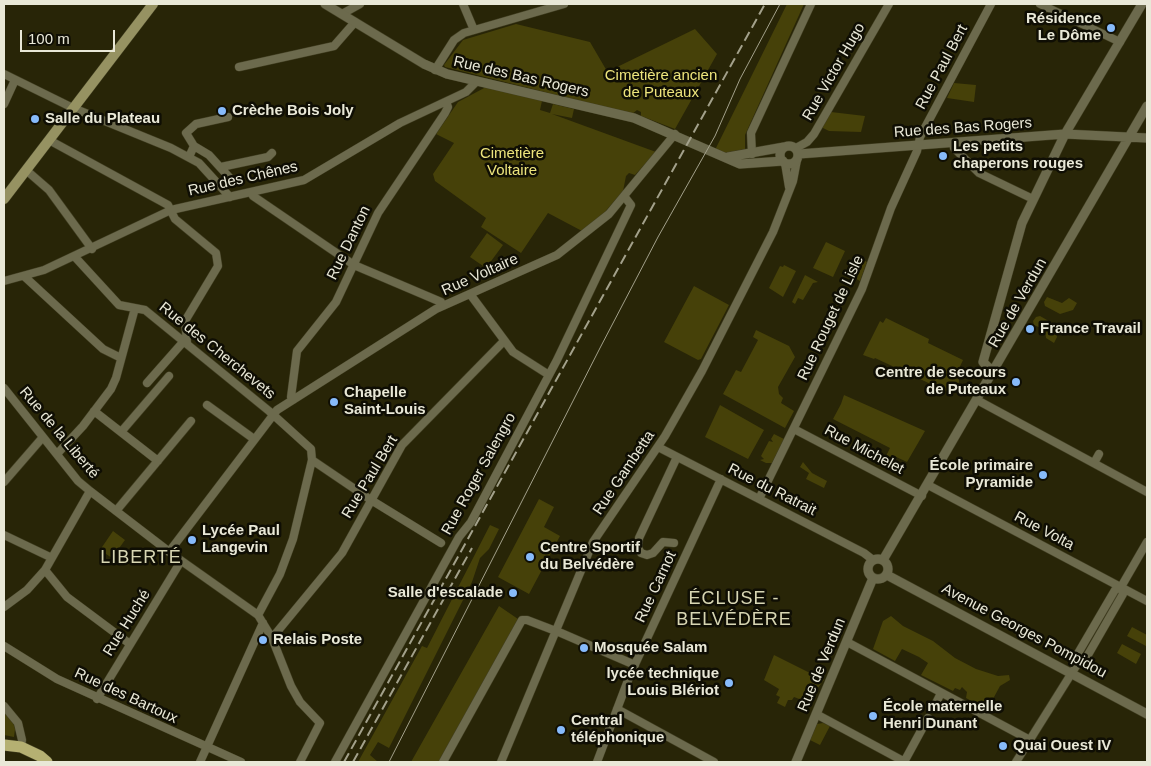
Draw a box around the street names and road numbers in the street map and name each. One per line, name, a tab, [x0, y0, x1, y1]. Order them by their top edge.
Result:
street label: Rue Victor Hugo	[799, 20, 869, 124]
street label: Rue Paul Bert	[912, 22, 972, 112]
street label: Rue des Bas Rogers	[452, 53, 590, 101]
street label: Rue des Bas Rogers	[893, 114, 1033, 142]
street label: Rue des Chênes	[187, 158, 299, 200]
street label: Rue Danton	[323, 203, 375, 283]
street label: Rue Voltaire	[439, 250, 521, 300]
street label: Rue Rouget de Lisle	[794, 253, 868, 383]
street label: Rue de Verdun	[985, 255, 1051, 351]
street label: Rue des Cherchevets	[155, 299, 279, 403]
street label: Rue de la Liberté	[15, 383, 103, 483]
street label: Rue Roger Salengro	[438, 410, 520, 538]
street label: Rue Michelet	[821, 422, 907, 478]
street label: Rue Gambetta	[589, 428, 659, 518]
street label: Rue Paul Bert	[338, 432, 402, 522]
street label: Rue du Ratrait	[725, 460, 819, 520]
street label: Rue Volta	[1011, 508, 1077, 554]
street label: Rue Carnot	[632, 548, 680, 626]
street label: Avenue Georges Pompidou	[939, 580, 1109, 682]
street label: Rue Huché	[99, 586, 155, 660]
street label: Rue de Verdun	[794, 615, 850, 715]
street label: Rue des Bartoux	[72, 664, 180, 728]

